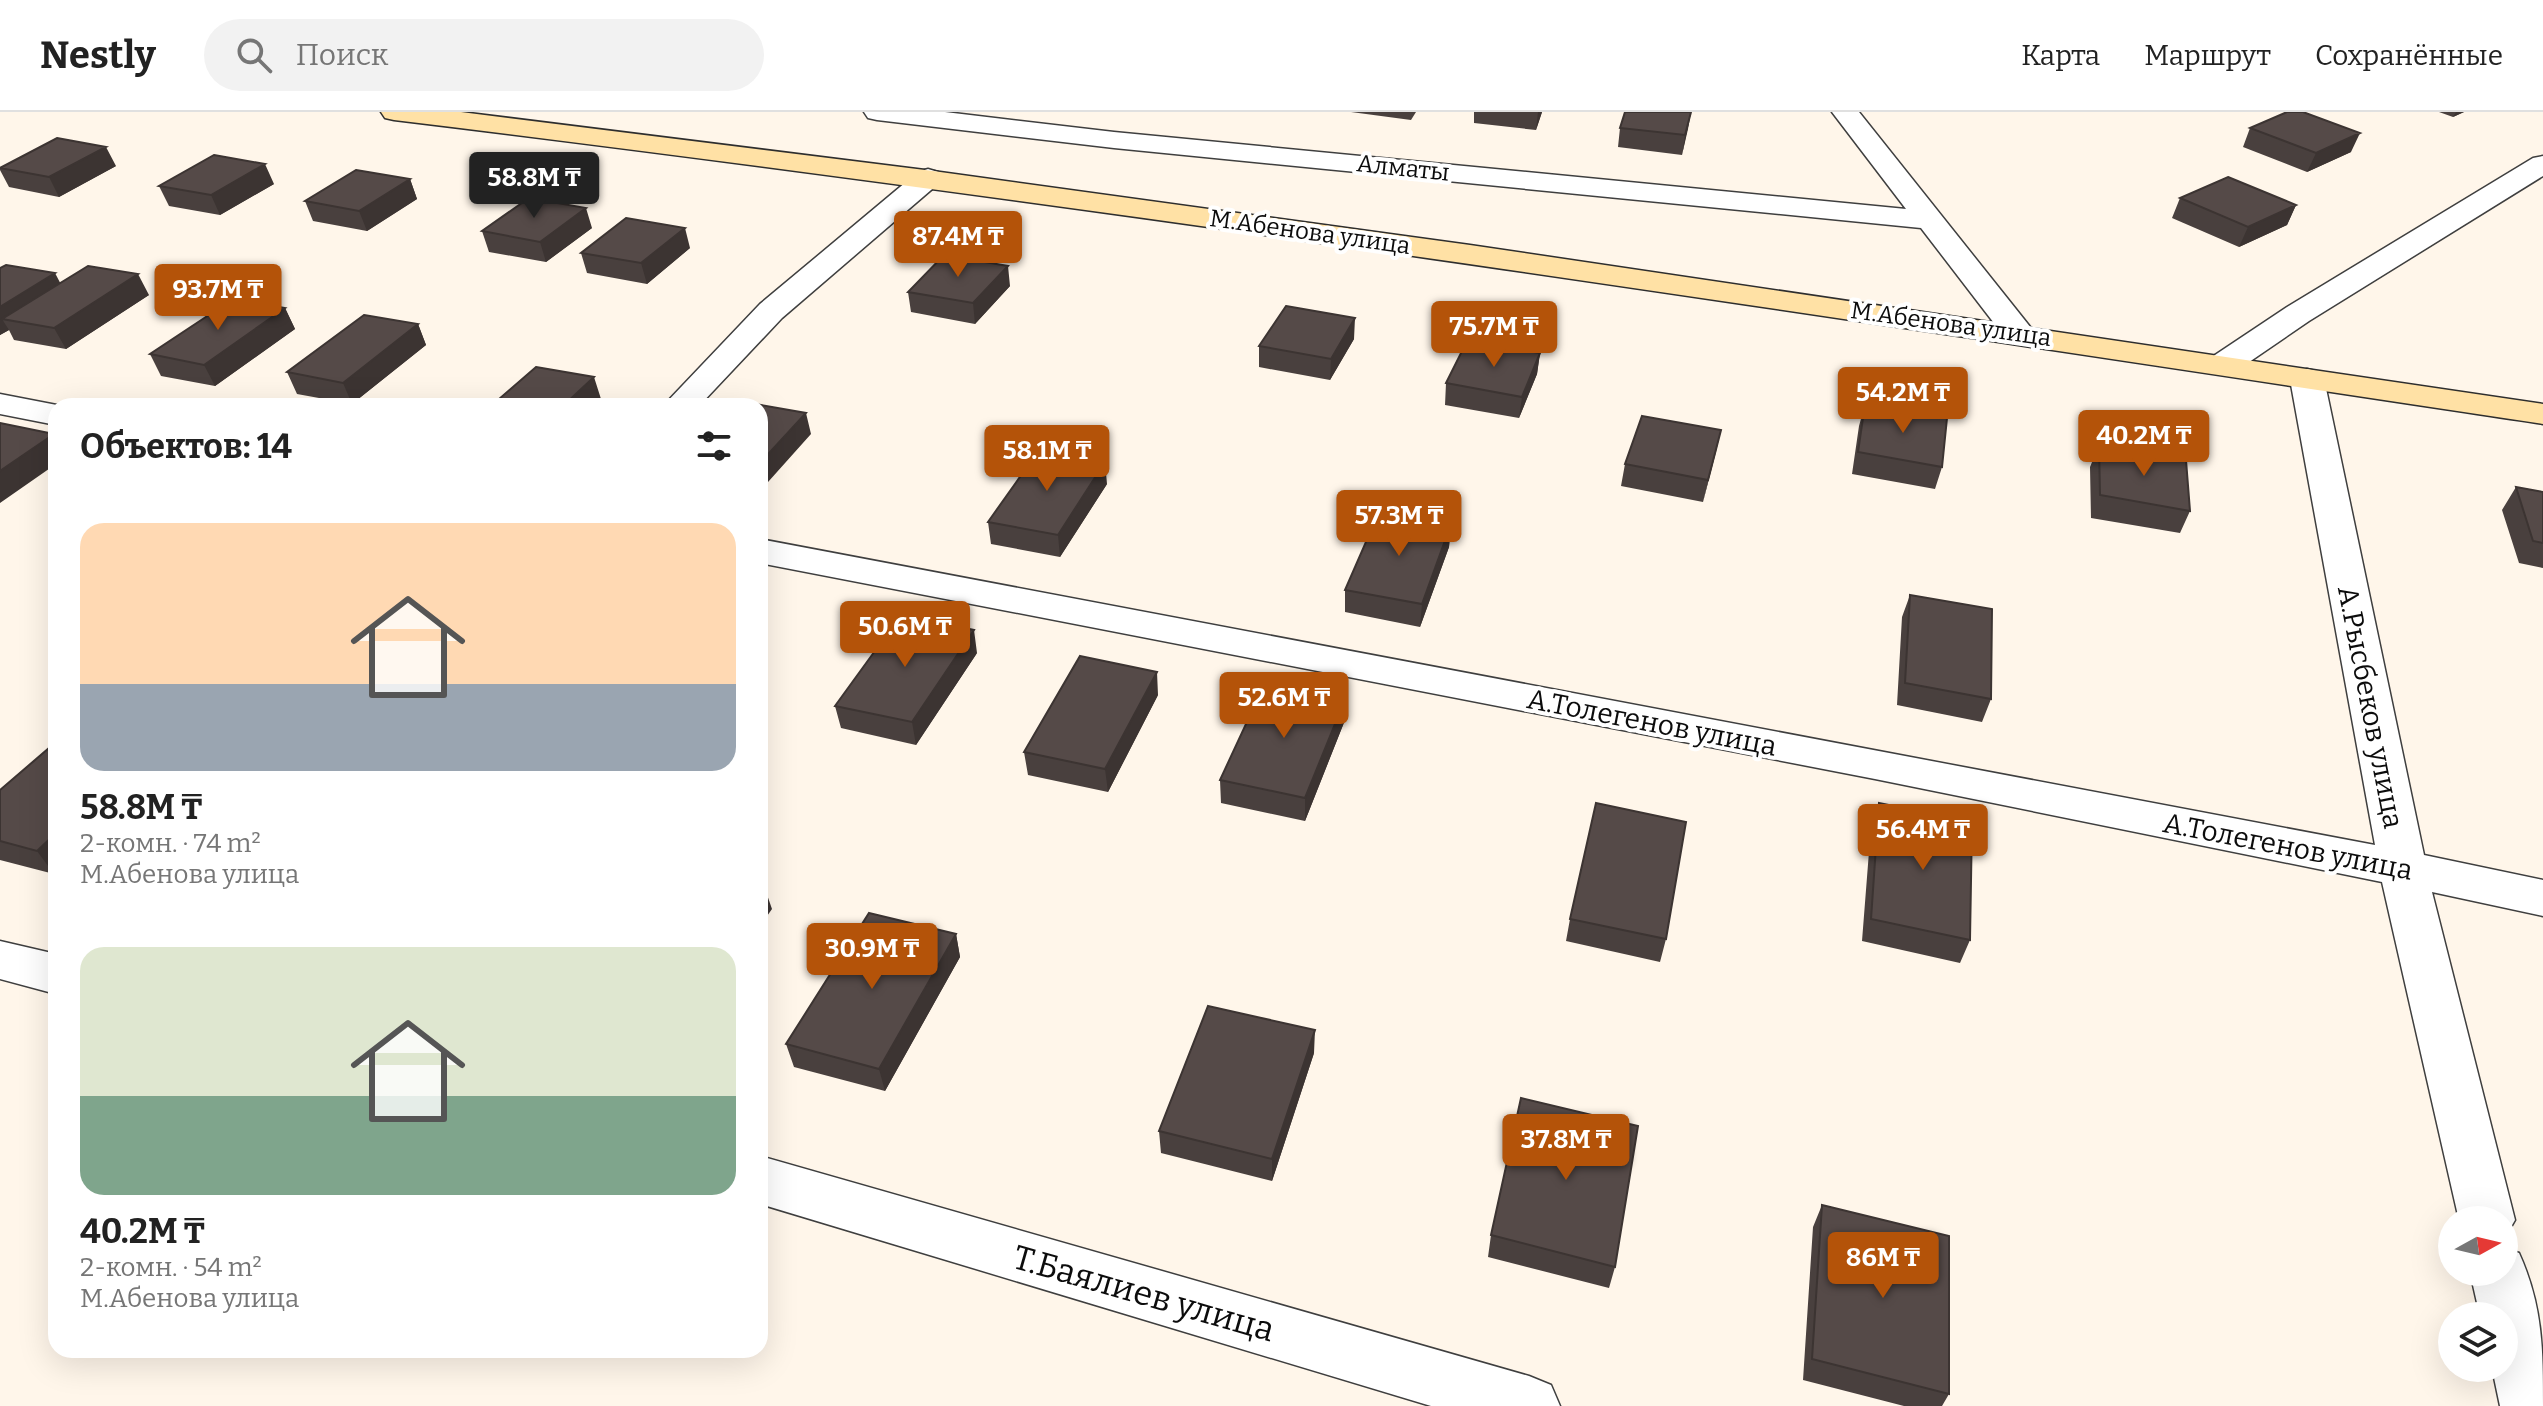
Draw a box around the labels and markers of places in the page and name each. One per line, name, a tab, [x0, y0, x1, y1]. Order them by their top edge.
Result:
pin: 58.8M ₸	[460, 152, 608, 220]
pin: 87.4M ₸	[884, 211, 1032, 279]
pin: 93.7M ₸	[144, 264, 292, 332]
pin: 75.7M ₸	[1420, 301, 1568, 369]
pin: 54.2M ₸	[1829, 367, 1977, 435]
pin: 40.2M ₸	[2070, 410, 2218, 478]
pin: 58.1M ₸	[973, 425, 1121, 493]
pin: 57.3M ₸	[1325, 490, 1473, 558]
pin: 50.6M ₸	[831, 601, 979, 669]
pin: 52.6M ₸	[1210, 672, 1358, 740]
pin: 56.4M ₸	[1849, 804, 1997, 872]
pin: 30.9M ₸	[798, 923, 946, 991]
pin: 37.8M ₸	[1492, 1114, 1640, 1182]
pin: 86M ₸	[1827, 1232, 1939, 1300]

